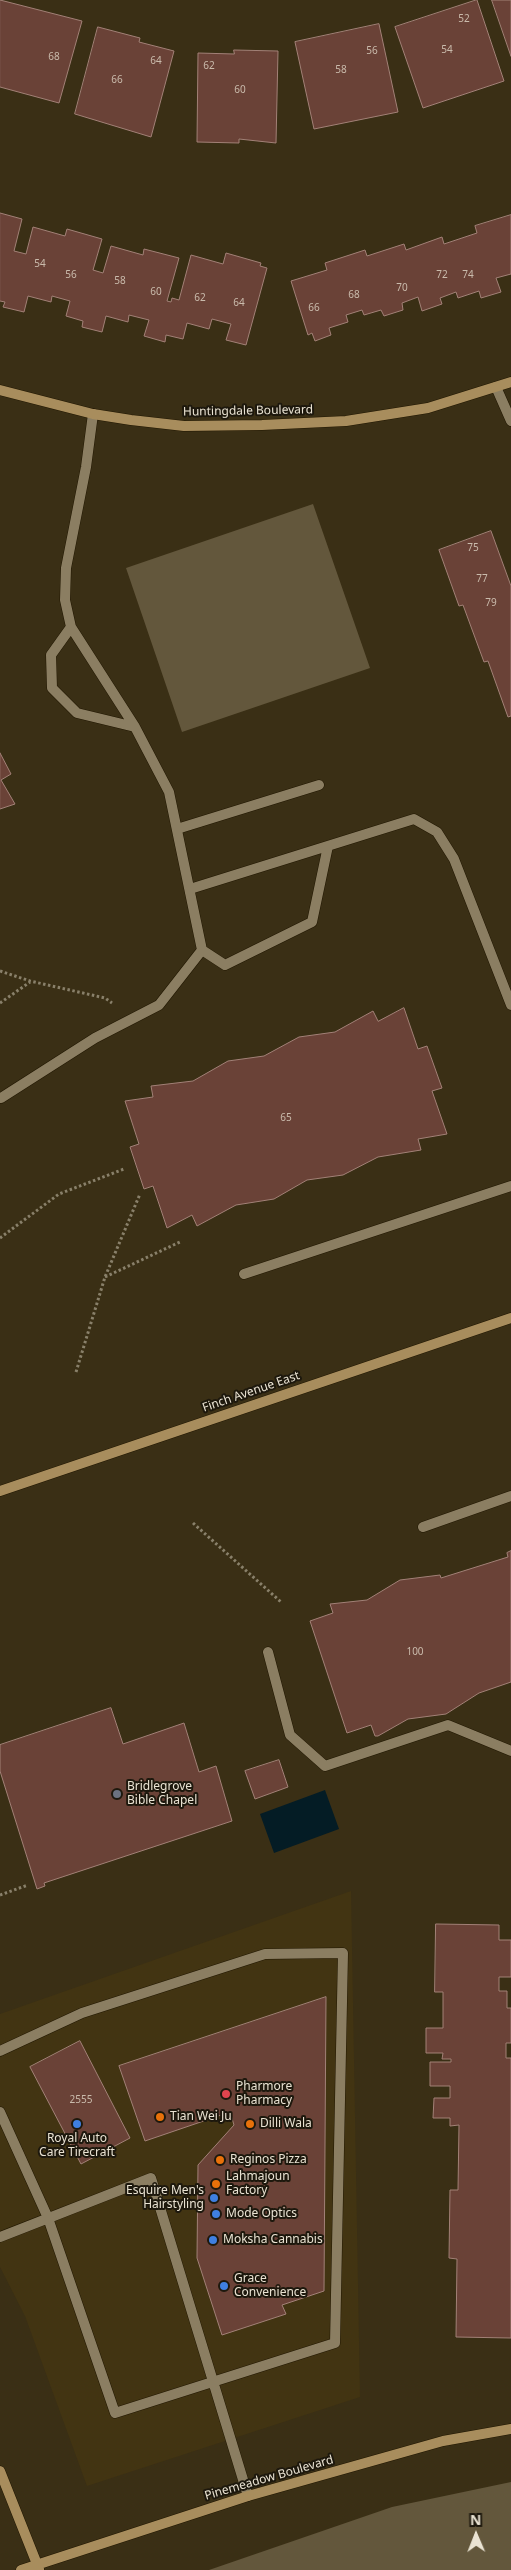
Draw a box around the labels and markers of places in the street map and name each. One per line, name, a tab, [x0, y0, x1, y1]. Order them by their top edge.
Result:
place label: Bridlegrove Bible Chapel	[127, 1780, 197, 1808]
marker: Bridlegrove Bible Chapel	[111, 1788, 123, 1800]
place label: Pharmore Pharmacy	[236, 2080, 292, 2108]
marker: Pharmore Pharmacy	[220, 2088, 232, 2100]
place label: Tian Wei Ju	[170, 2110, 232, 2124]
marker: Tian Wei Ju	[154, 2111, 166, 2123]
place label: Dilli Wala	[260, 2117, 312, 2131]
marker: Royal Auto Care Tirecraft	[71, 2118, 83, 2130]
marker: Dilli Wala	[244, 2118, 256, 2130]
place label: Royal Auto Care Tirecraft	[39, 2132, 115, 2160]
place label: Reginos Pizza	[230, 2153, 307, 2167]
marker: Reginos Pizza	[214, 2154, 226, 2166]
place label: Lahmajoun Factory	[226, 2170, 290, 2198]
marker: Lahmajoun Factory	[210, 2178, 222, 2190]
place label: Esquire Men's Hairstyling	[126, 2184, 204, 2212]
marker: Esquire Men's Hairstyling	[208, 2192, 220, 2204]
place label: Mode Optics	[226, 2207, 297, 2221]
marker: Mode Optics	[210, 2208, 222, 2220]
place label: Moksha Cannabis	[223, 2233, 323, 2247]
marker: Moksha Cannabis	[207, 2234, 219, 2246]
place label: Grace Convenience	[234, 2272, 306, 2300]
marker: Grace Convenience	[218, 2280, 230, 2292]

